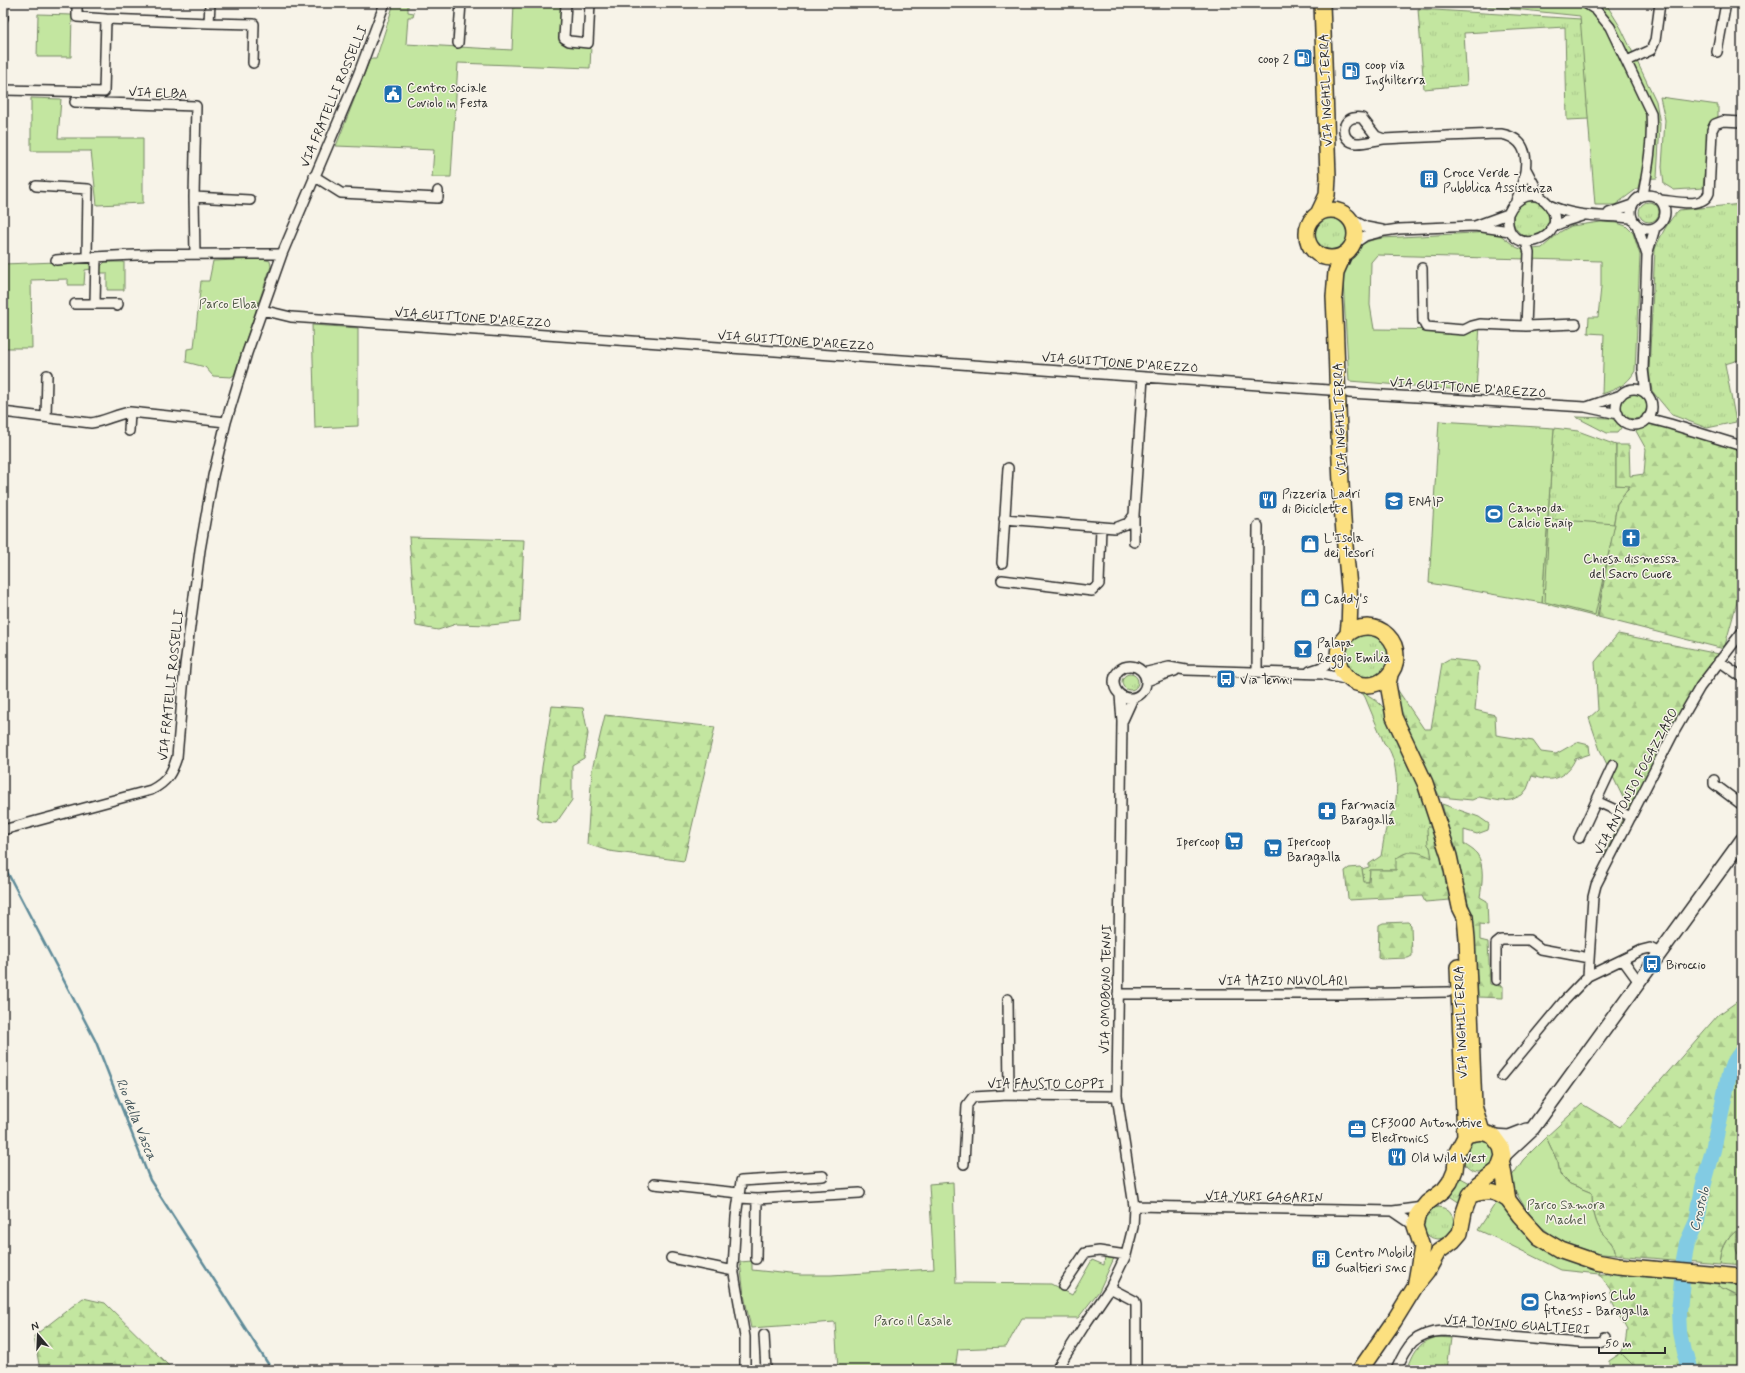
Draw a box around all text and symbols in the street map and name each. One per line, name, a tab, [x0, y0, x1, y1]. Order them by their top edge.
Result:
street label: VIA FRATELLI ROSSELLI	[297, 23, 372, 170]
street label: VIA INGHILTERRA	[1316, 33, 1337, 147]
fuel station icon: coop 2	[1292, 47, 1314, 69]
place label: coop 2	[1258, 51, 1290, 68]
place label: coop via Inghilterra	[1365, 57, 1426, 91]
fuel station icon: coop via Inghilterra	[1340, 60, 1362, 82]
place label: Centro sociale Coviolo in Festa	[407, 80, 489, 112]
public building icon: Centro sociale Coviolo in Festa	[382, 83, 404, 105]
street label: VIA ELBA	[128, 84, 188, 103]
place label: Croce Verde - Pubblica Assistenza	[1443, 165, 1553, 197]
building icon: Croce Verde - Pubblica Assistenza	[1418, 168, 1440, 190]
park label: Parco Elba	[199, 296, 258, 313]
street label: VIA GUITTONE D'AREZZO	[394, 305, 552, 332]
street label: VIA GUITTONE D'AREZZO	[717, 328, 875, 355]
street label: VIA GUITTONE D'AREZZO	[1041, 350, 1199, 377]
street label: VIA INGHILTERRA	[1330, 362, 1351, 476]
street label: VIA GUITTONE D'AREZZO	[1389, 375, 1547, 402]
place label: Pizzeria Ladri di Biciclette	[1282, 486, 1360, 518]
restaurant icon: Pizzeria Ladri di Biciclette	[1257, 489, 1279, 511]
school or university icon: ENAIP	[1383, 490, 1405, 512]
place label: ENAIP	[1408, 494, 1444, 511]
place label: Campo da Calcio Enaip	[1508, 500, 1573, 532]
sports icon: Campo da Calcio Enaip	[1483, 503, 1505, 525]
church icon: Chiesa dismessa del Sacro Cuore	[1620, 527, 1642, 549]
place label: L'Isola dei Tesori	[1324, 530, 1374, 562]
shop icon: L'Isola dei Tesori	[1299, 533, 1321, 555]
place label: Chiesa dismessa del Sacro Cuore	[1583, 551, 1679, 583]
shop icon: Caddy's	[1299, 587, 1321, 609]
place label: Caddy's	[1324, 591, 1368, 608]
street label: VIA FRATELLI ROSSELLI	[155, 608, 188, 762]
place label: Palapa Reggio Emilia	[1317, 635, 1391, 669]
bar icon: Palapa Reggio Emilia	[1292, 638, 1314, 660]
bus stop icon: Via Tenni	[1215, 668, 1237, 690]
place label: Via Tenni	[1240, 672, 1293, 689]
street label: VIA ANTONIO FOGAZZARO	[1590, 705, 1682, 858]
place label: Farmacia Baragalla	[1341, 797, 1396, 830]
pharmacy icon: Farmacia Baragalla	[1316, 800, 1338, 822]
supermarket icon: Ipercoop	[1223, 830, 1245, 852]
place label: Ipercoop	[1176, 834, 1220, 851]
place label: Ipercoop Baragalla	[1287, 834, 1341, 867]
supermarket icon: Ipercoop Baragalla	[1262, 837, 1284, 859]
street label: VIA OMOBONO TENNI	[1097, 923, 1116, 1054]
bus stop icon: Biroccio	[1641, 953, 1663, 975]
place label: Biroccio	[1666, 957, 1706, 974]
street label: VIA INGHILTERRA	[1451, 965, 1472, 1079]
street label: VIA TAZIO NUVOLARI	[1218, 973, 1348, 990]
water label: Rio della Vasca	[111, 1076, 161, 1164]
street label: VIA FAUSTO COPPI	[987, 1076, 1105, 1093]
place label: CF3000 Automotive Electronics	[1371, 1115, 1482, 1147]
office icon: CF3000 Automotive Electronics	[1346, 1118, 1368, 1140]
restaurant icon: Old Wild West	[1386, 1146, 1408, 1168]
place label: Old Wild West	[1411, 1150, 1486, 1167]
water label: Crostolo	[1686, 1184, 1715, 1234]
street label: VIA YURI GAGARIN	[1205, 1188, 1323, 1207]
park label: Parco Samora Machel	[1527, 1197, 1605, 1229]
place label: Centro Mobili Gualtieri snc	[1335, 1245, 1413, 1277]
building icon: Centro Mobili Gualtieri snc	[1310, 1248, 1332, 1270]
place label: Champions Club fitness - Baragalla	[1544, 1288, 1650, 1321]
sports icon: Champions Club fitness - Baragalla	[1519, 1291, 1541, 1313]
street label: VIA TONINO GUALTIERI	[1443, 1312, 1591, 1339]
park label: Parco il Casale	[874, 1313, 952, 1330]
north arrow	[18, 1315, 58, 1355]
text: N	[29, 1319, 41, 1334]
scale bar	[1599, 1329, 1665, 1355]
text: 50 m	[1605, 1336, 1632, 1352]

